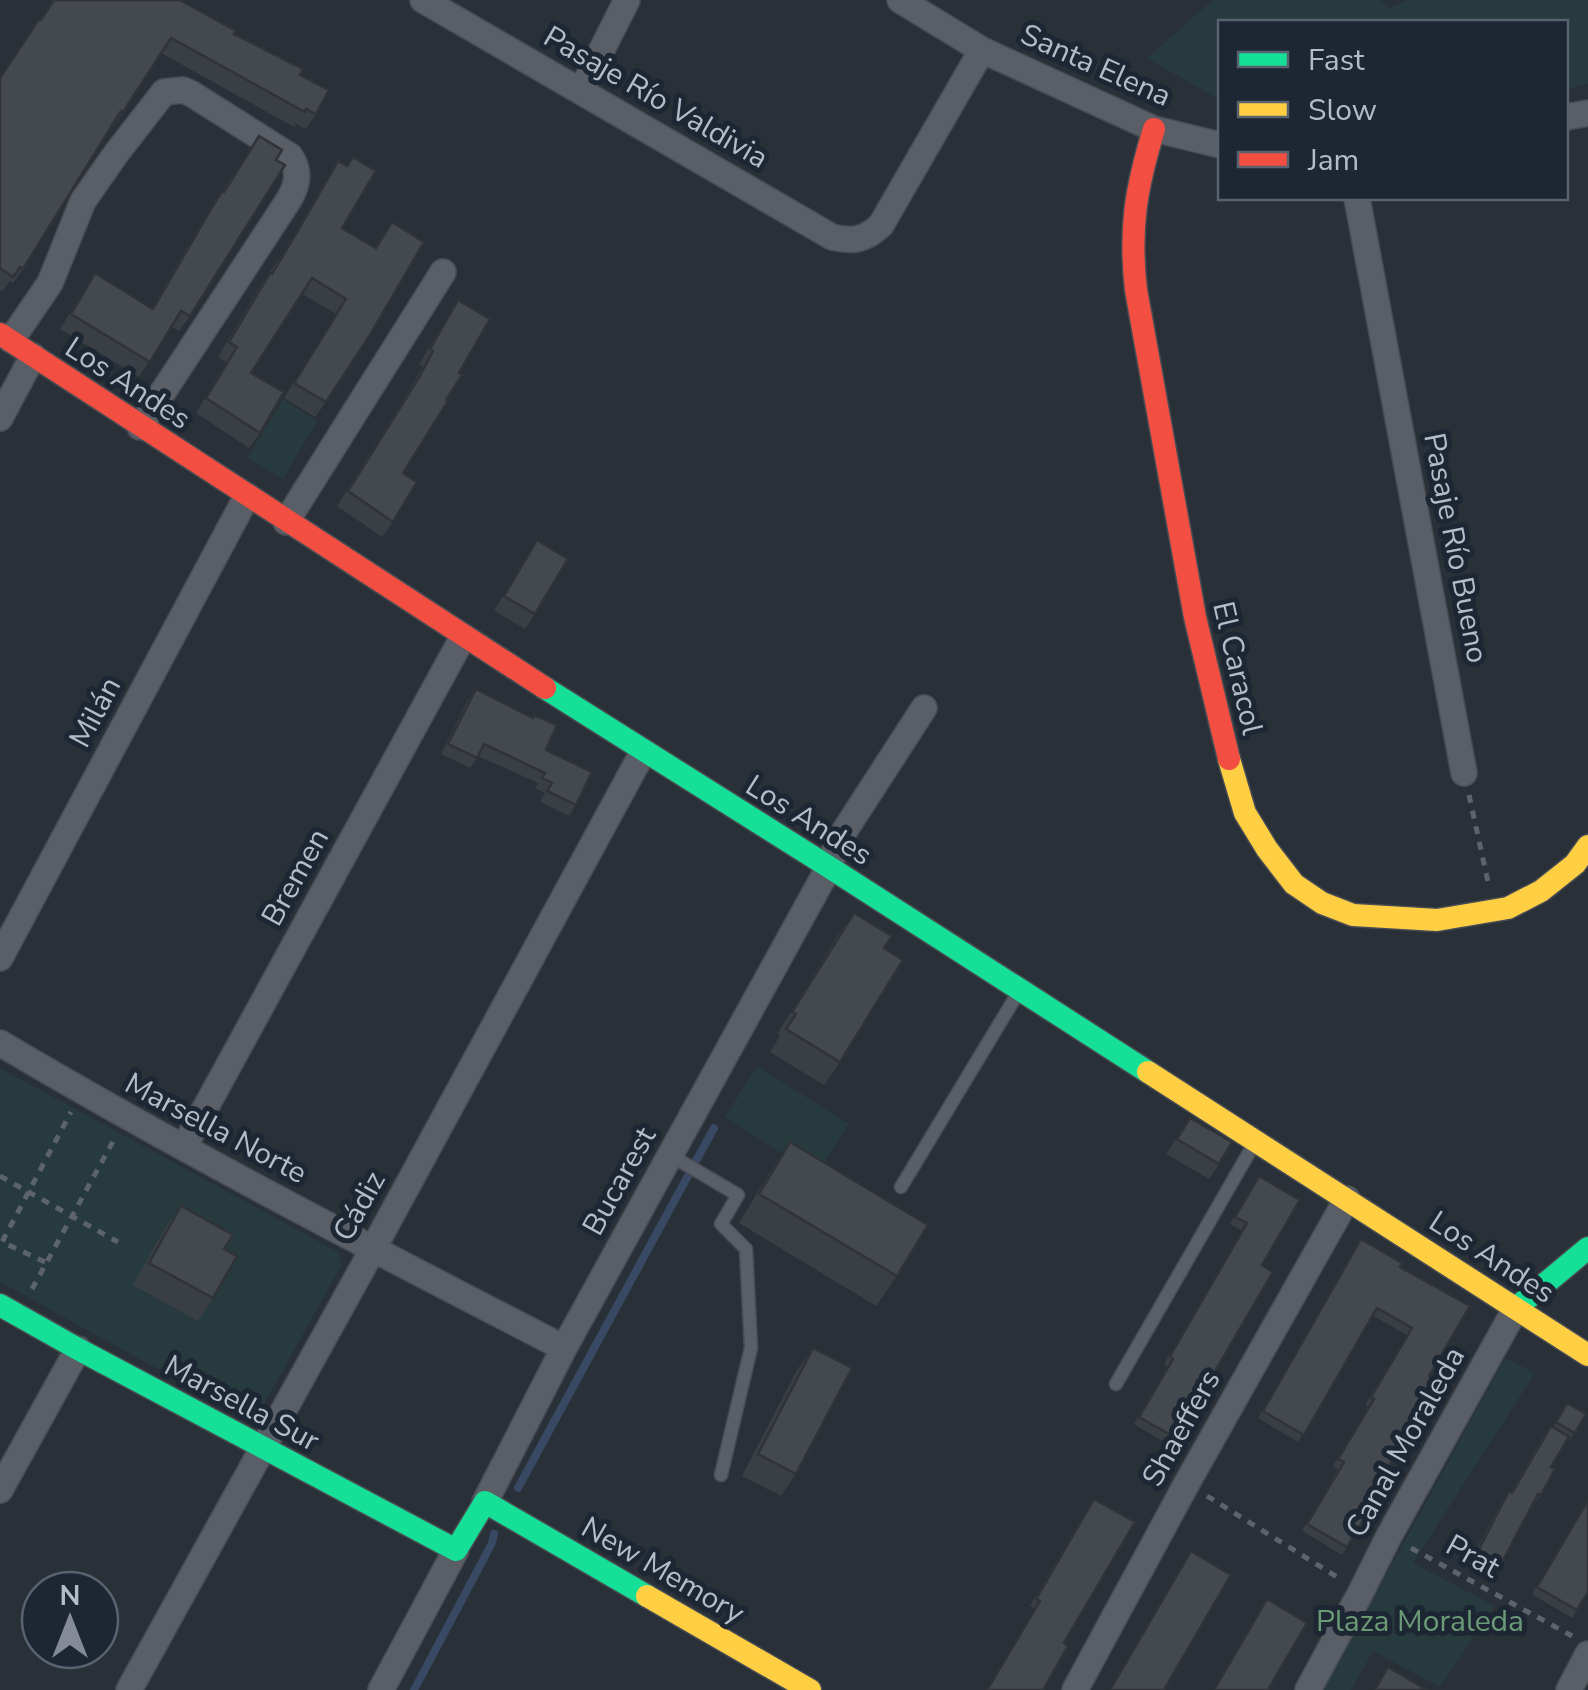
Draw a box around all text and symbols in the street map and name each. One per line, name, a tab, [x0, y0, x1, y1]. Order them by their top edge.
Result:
street label: Santa Elena	[1014, 14, 1178, 117]
street label: Pasaje Río Valdivia	[536, 16, 776, 178]
legend	[1218, 20, 1568, 200]
text: Fast	[1308, 40, 1365, 81]
text: Slow	[1308, 90, 1377, 131]
text: Jam	[1307, 140, 1359, 181]
street label: Los Andes	[57, 328, 198, 439]
street label: Pasaje Río Bueno	[1413, 430, 1498, 667]
street label: El Caracol	[1202, 598, 1273, 739]
street label: Milán	[60, 670, 131, 755]
street label: Los Andes	[738, 765, 880, 875]
street label: Bremen	[252, 821, 339, 933]
street label: Marsella Norte	[118, 1063, 314, 1194]
street label: Bucarest	[573, 1119, 666, 1243]
street label: Cádiz	[324, 1164, 395, 1249]
street label: Los Andes	[1421, 1202, 1562, 1313]
street label: Canal Moraleda	[1336, 1340, 1475, 1545]
street label: Marsella Sur	[157, 1345, 327, 1462]
street label: Shaeffers	[1133, 1363, 1230, 1494]
street label: New Memory	[574, 1507, 752, 1634]
street label: Prat	[1438, 1525, 1507, 1588]
north arrow	[20, 1570, 120, 1670]
text: N	[60, 1577, 80, 1615]
park label: Plaza Moraleda	[1316, 1601, 1524, 1642]

